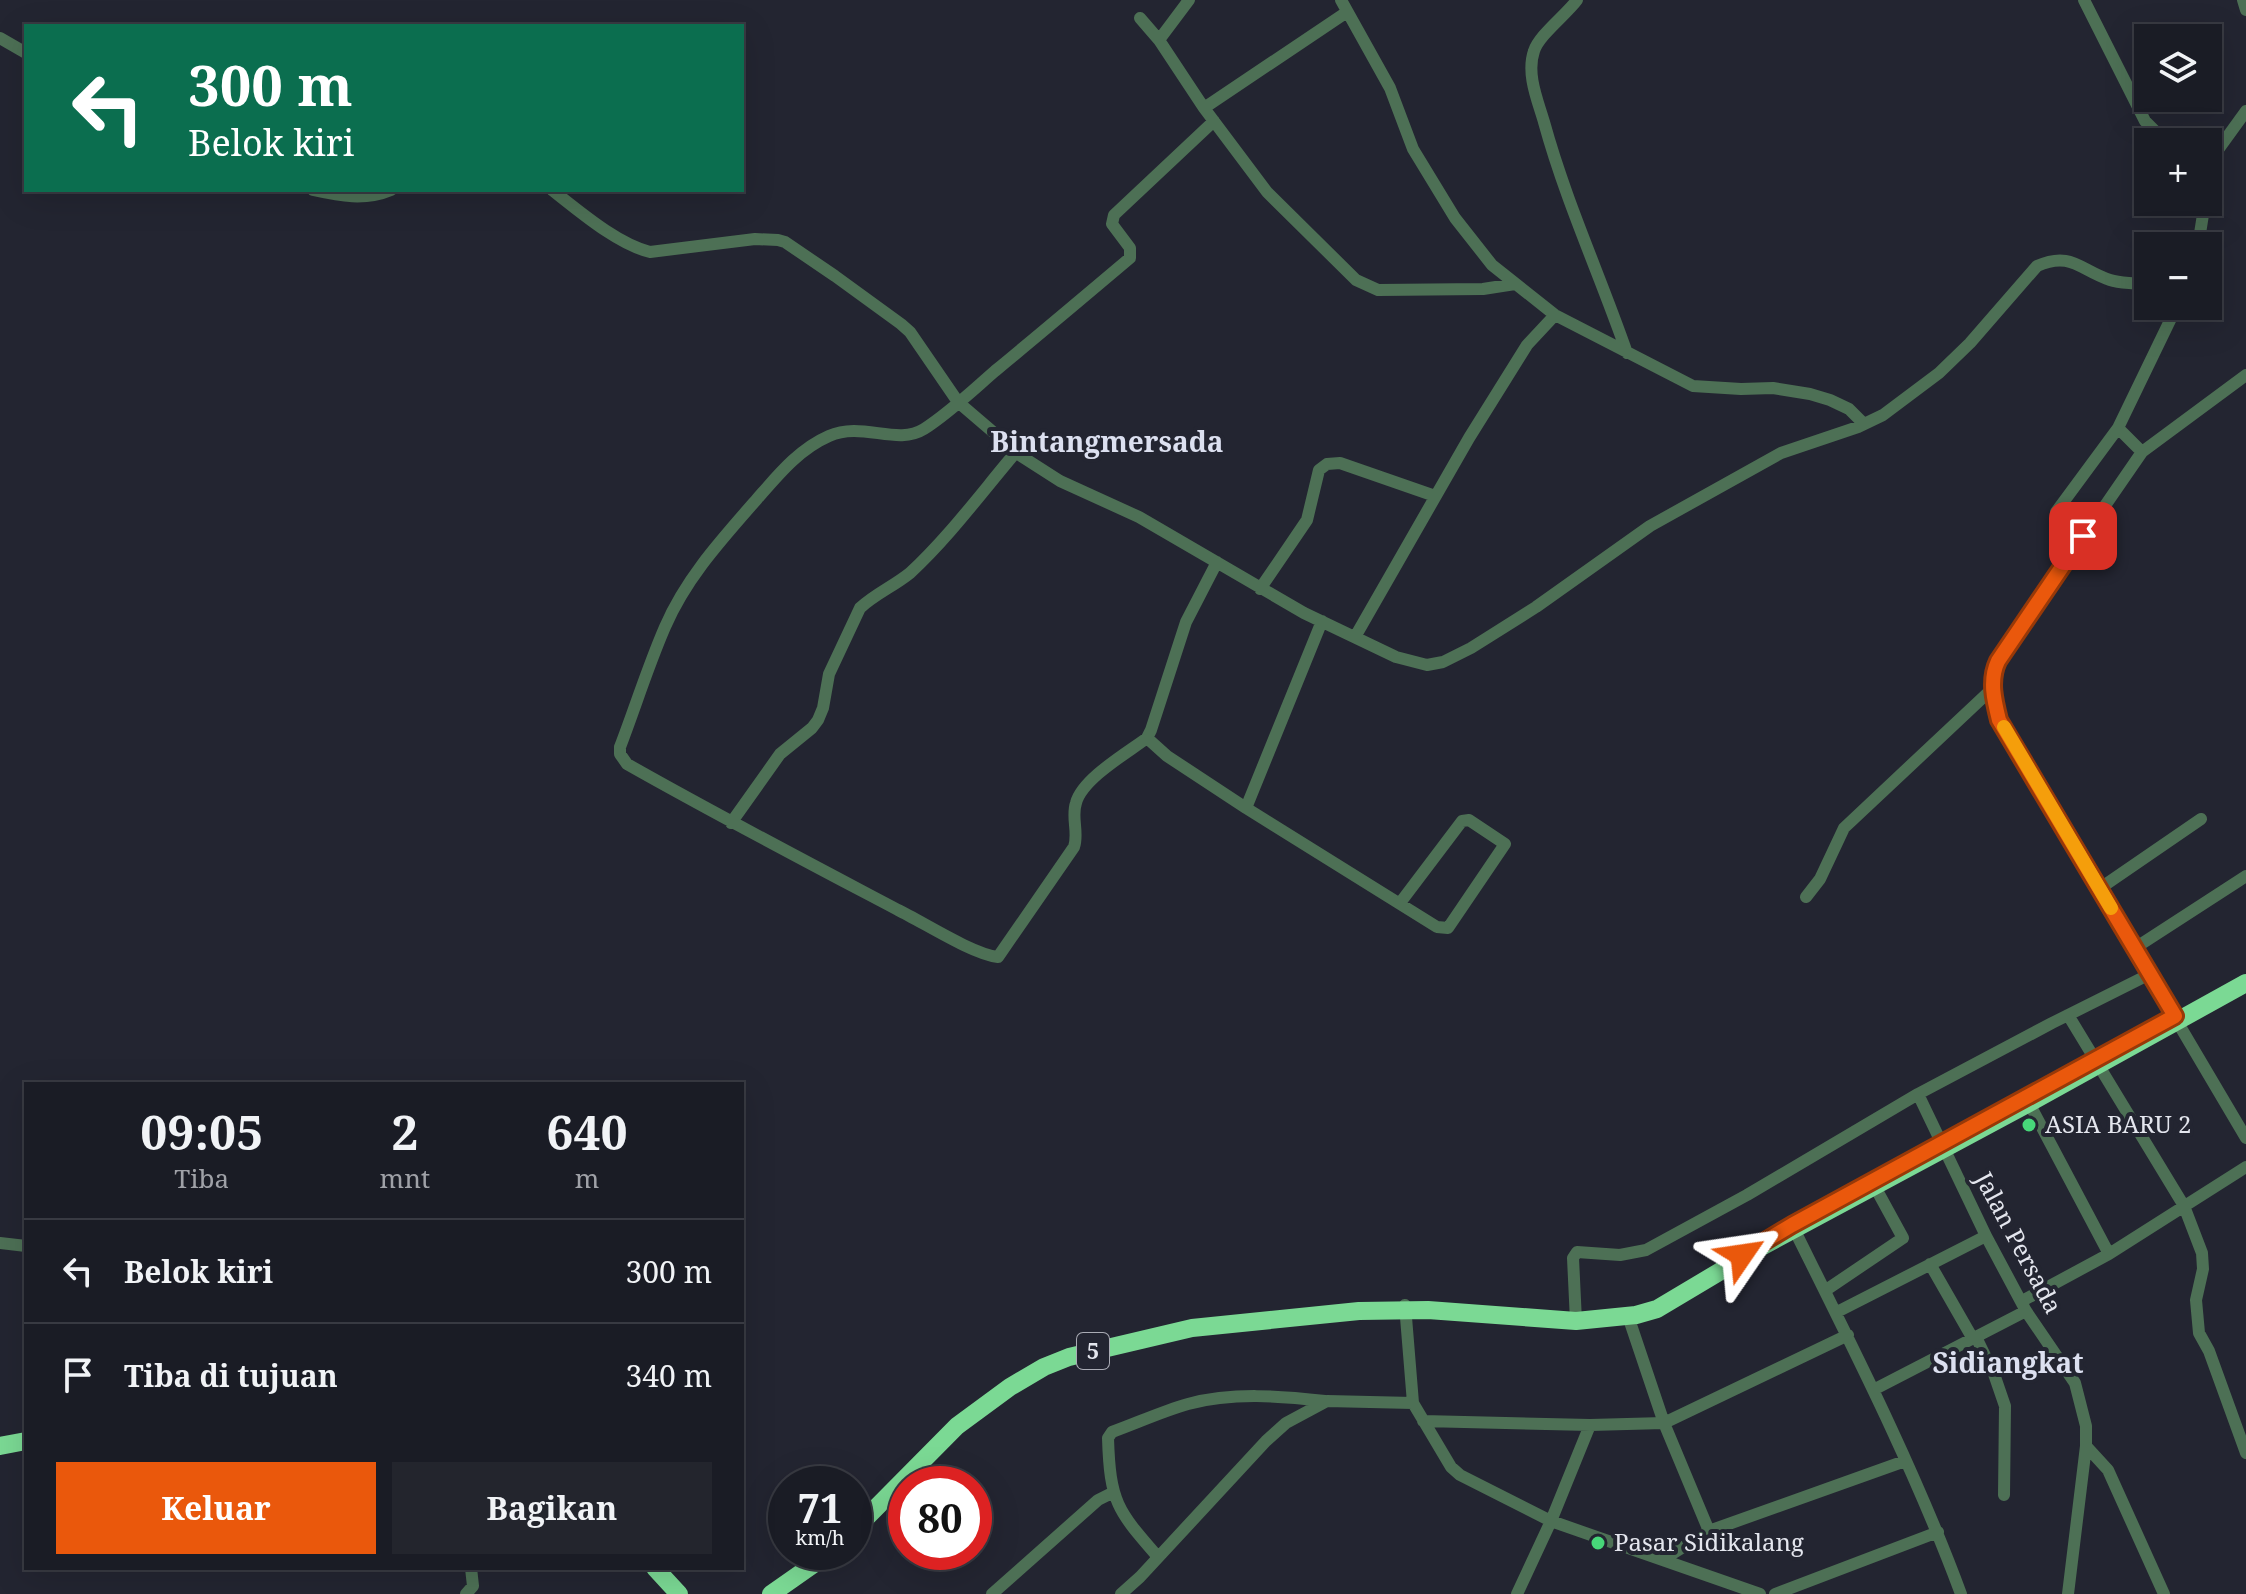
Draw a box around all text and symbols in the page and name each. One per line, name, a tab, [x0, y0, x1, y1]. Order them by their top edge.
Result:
map controls	[2134, 24, 2222, 320]
button: layers	[2134, 24, 2222, 112]
text: 300 m	[188, 46, 353, 122]
icon: left	[56, 56, 160, 160]
text: Belok kiri	[188, 118, 354, 167]
button: +	[2134, 128, 2222, 216]
button: −	[2134, 232, 2222, 320]
district label: Bintangmersada	[990, 422, 1224, 460]
pin	[2049, 502, 2117, 570]
icon: arrive	[2061, 514, 2105, 558]
text: 09:05	[140, 1099, 263, 1164]
text: 2	[391, 1099, 418, 1164]
text: 640	[546, 1099, 628, 1164]
place label: ASIA BARU 2	[2045, 1107, 2191, 1140]
marker: ASIA BARU 2	[2020, 1116, 2038, 1134]
text: Tiba	[174, 1160, 229, 1196]
text: mnt	[380, 1160, 430, 1196]
text: m	[575, 1160, 599, 1196]
street label: Jalan Persada	[1968, 1165, 2071, 1319]
position arrow	[1700, 1213, 1784, 1297]
icon: left	[56, 1249, 100, 1293]
text: Belok kiri	[124, 1251, 273, 1292]
text: 300 m	[626, 1251, 712, 1292]
road number: 5	[1077, 1333, 1109, 1369]
district label: Sidiangkat	[1932, 1343, 2084, 1381]
icon: arrive	[56, 1353, 100, 1397]
text: Tiba di tujuan	[124, 1355, 338, 1396]
text: 340 m	[626, 1355, 712, 1396]
button: Keluar	[56, 1462, 376, 1554]
button: Bagikan	[392, 1462, 712, 1554]
speed limit sign: 80	[888, 1466, 992, 1570]
text: 71	[797, 1480, 843, 1535]
text: km/h	[795, 1524, 845, 1551]
place label: Pasar Sidikalang	[1614, 1525, 1804, 1558]
marker: Pasar Sidikalang	[1589, 1534, 1607, 1552]

